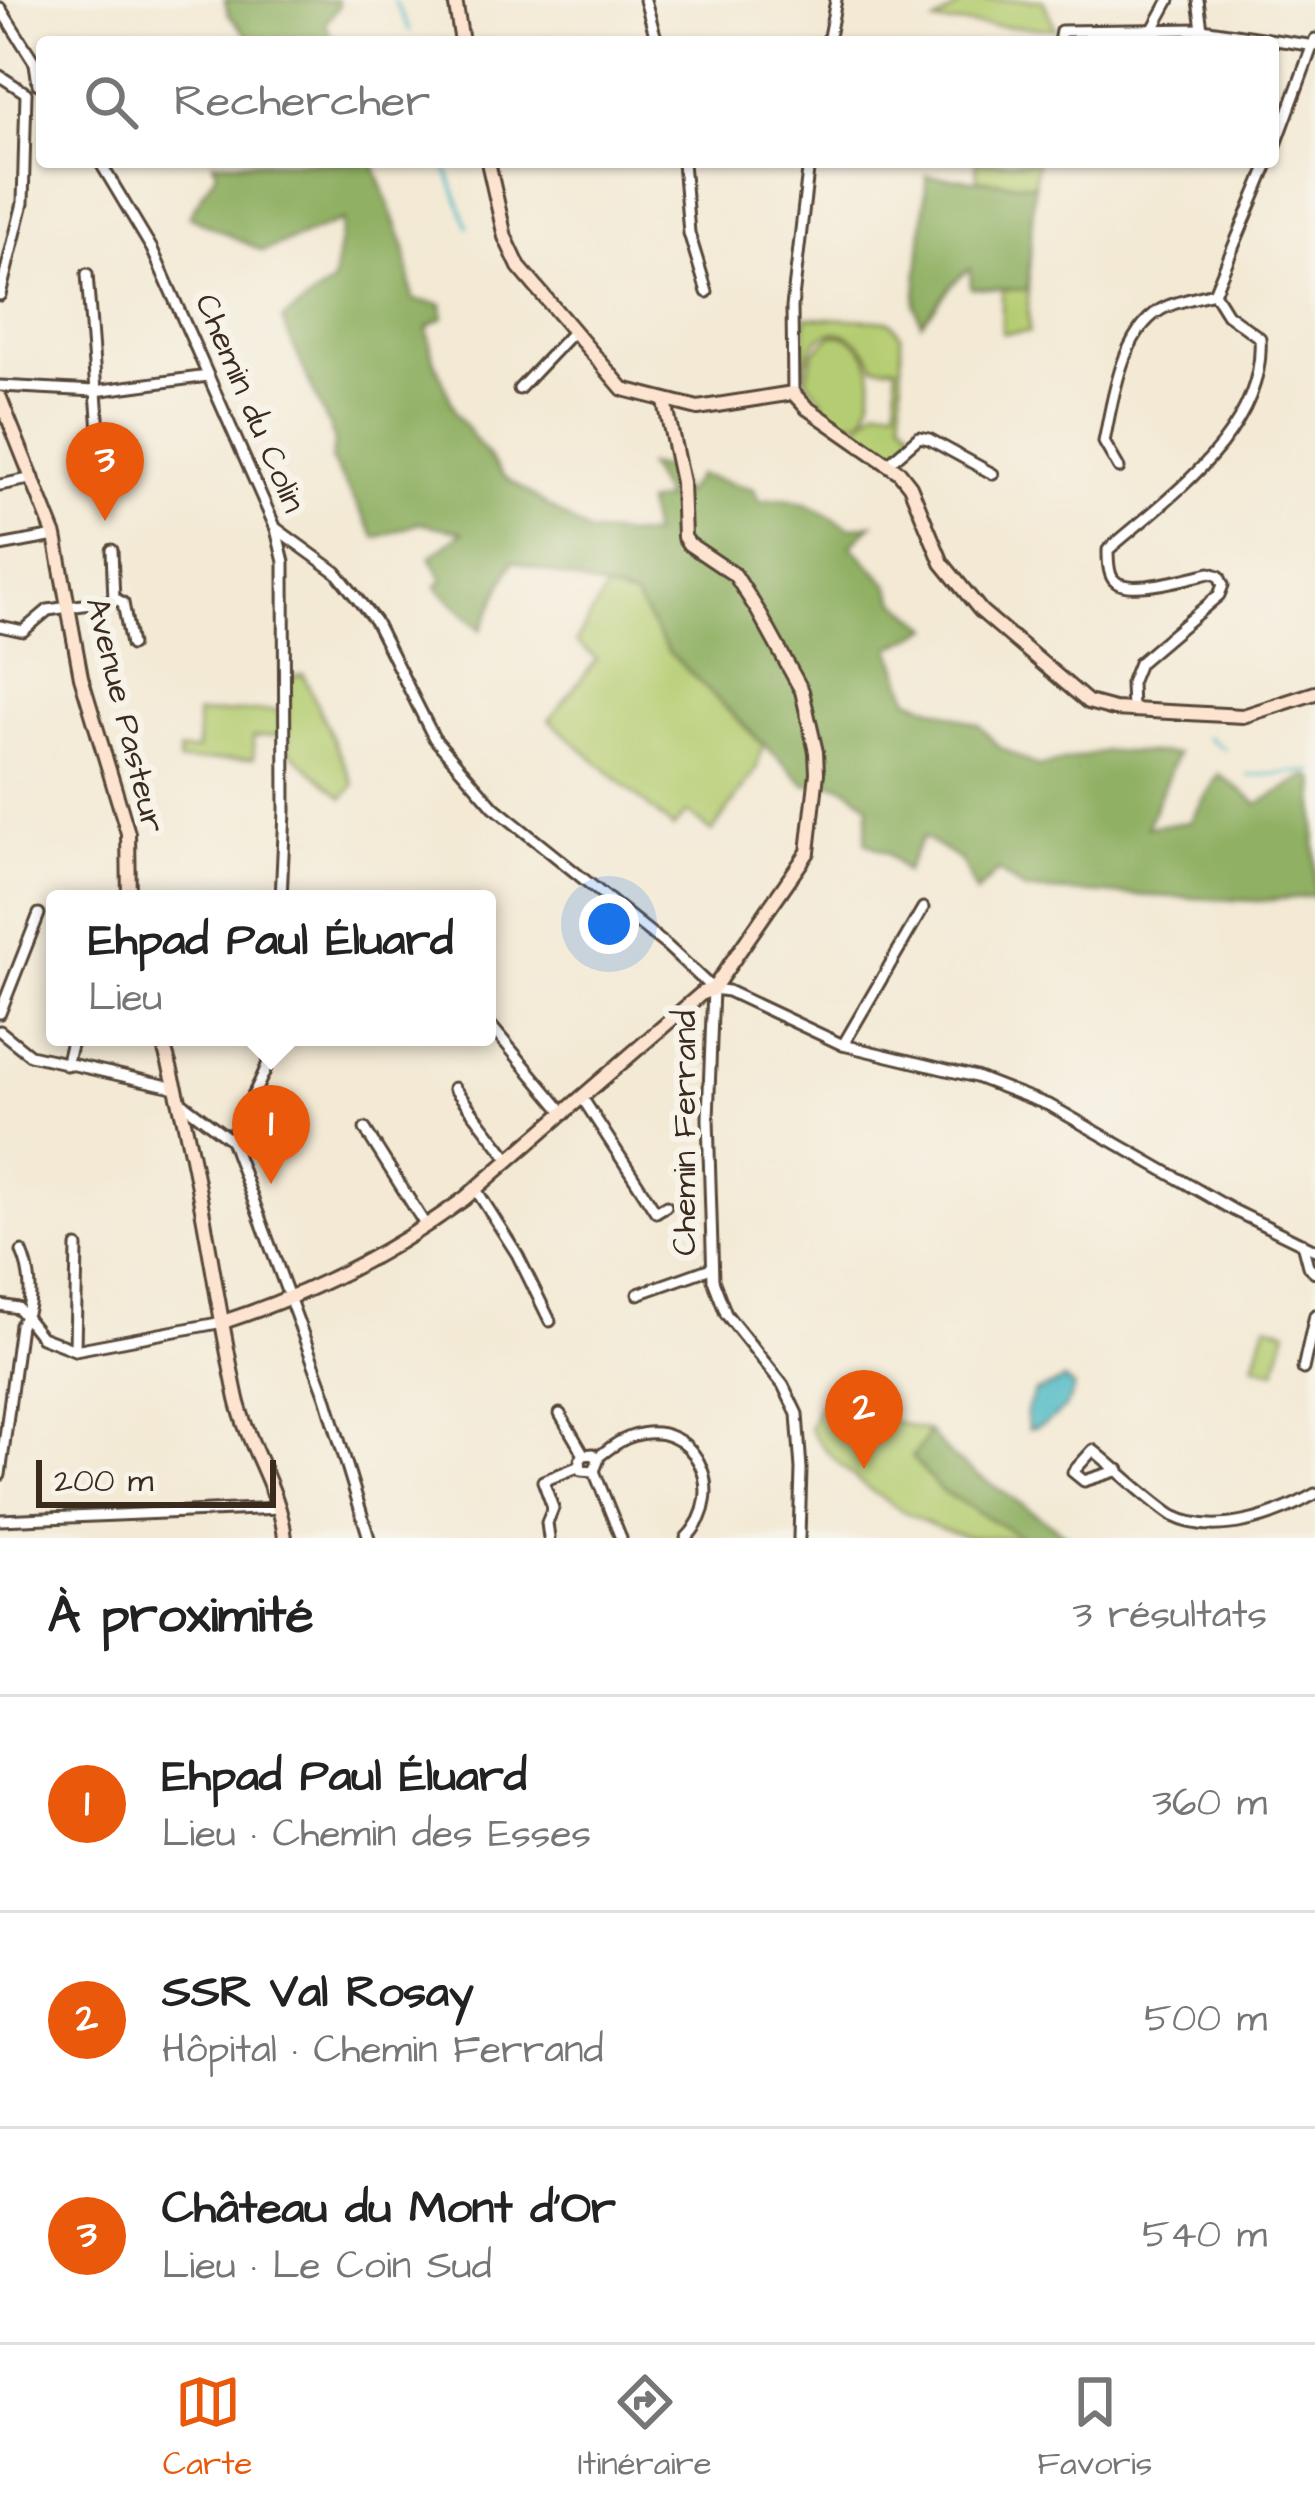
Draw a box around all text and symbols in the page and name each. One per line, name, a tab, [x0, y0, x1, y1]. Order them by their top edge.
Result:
search box	[36, 36, 1279, 168]
icon: search	[78, 69, 144, 135]
text: Rechercher	[174, 71, 430, 133]
street label: Chemin du Colin	[183, 287, 317, 519]
pin: 3	[66, 422, 144, 521]
street label: Avenue Pasteur	[74, 593, 176, 837]
popup	[46, 890, 496, 1046]
your location	[579, 894, 639, 954]
text: Ehpad Paul Éluard	[89, 910, 453, 972]
text: Lieu	[89, 972, 162, 1026]
street label: Chemin Ferrand	[662, 1010, 708, 1256]
pin: 1	[232, 1085, 310, 1184]
pin: 2	[825, 1370, 903, 1469]
scale bar	[36, 1454, 276, 1507]
text: 200 m	[54, 1458, 153, 1504]
text: À proximité	[48, 1581, 314, 1652]
text: 3 résultats	[1072, 1589, 1267, 1643]
text: Ehpad Paul Éluard	[162, 1746, 527, 1808]
text: 1	[85, 1777, 90, 1831]
text: 360 m	[1152, 1777, 1267, 1831]
text: Lieu · Chemin des Esses	[162, 1808, 591, 1862]
text: SSR Val Rosay	[162, 1962, 474, 2024]
text: 2	[76, 1993, 98, 2047]
text: 500 m	[1144, 1993, 1267, 2047]
text: Hôpital · Chemin Ferrand	[162, 2024, 604, 2078]
text: Château du Mont d'Or	[162, 2178, 616, 2240]
text: 3	[77, 2209, 97, 2263]
text: 540 m	[1142, 2209, 1267, 2263]
text: Lieu · Le Coin Sud	[162, 2240, 492, 2294]
tab: Carte	[163, 2369, 252, 2487]
tab: Itinéraire	[578, 2369, 712, 2487]
tab: Favoris	[1037, 2369, 1152, 2487]

